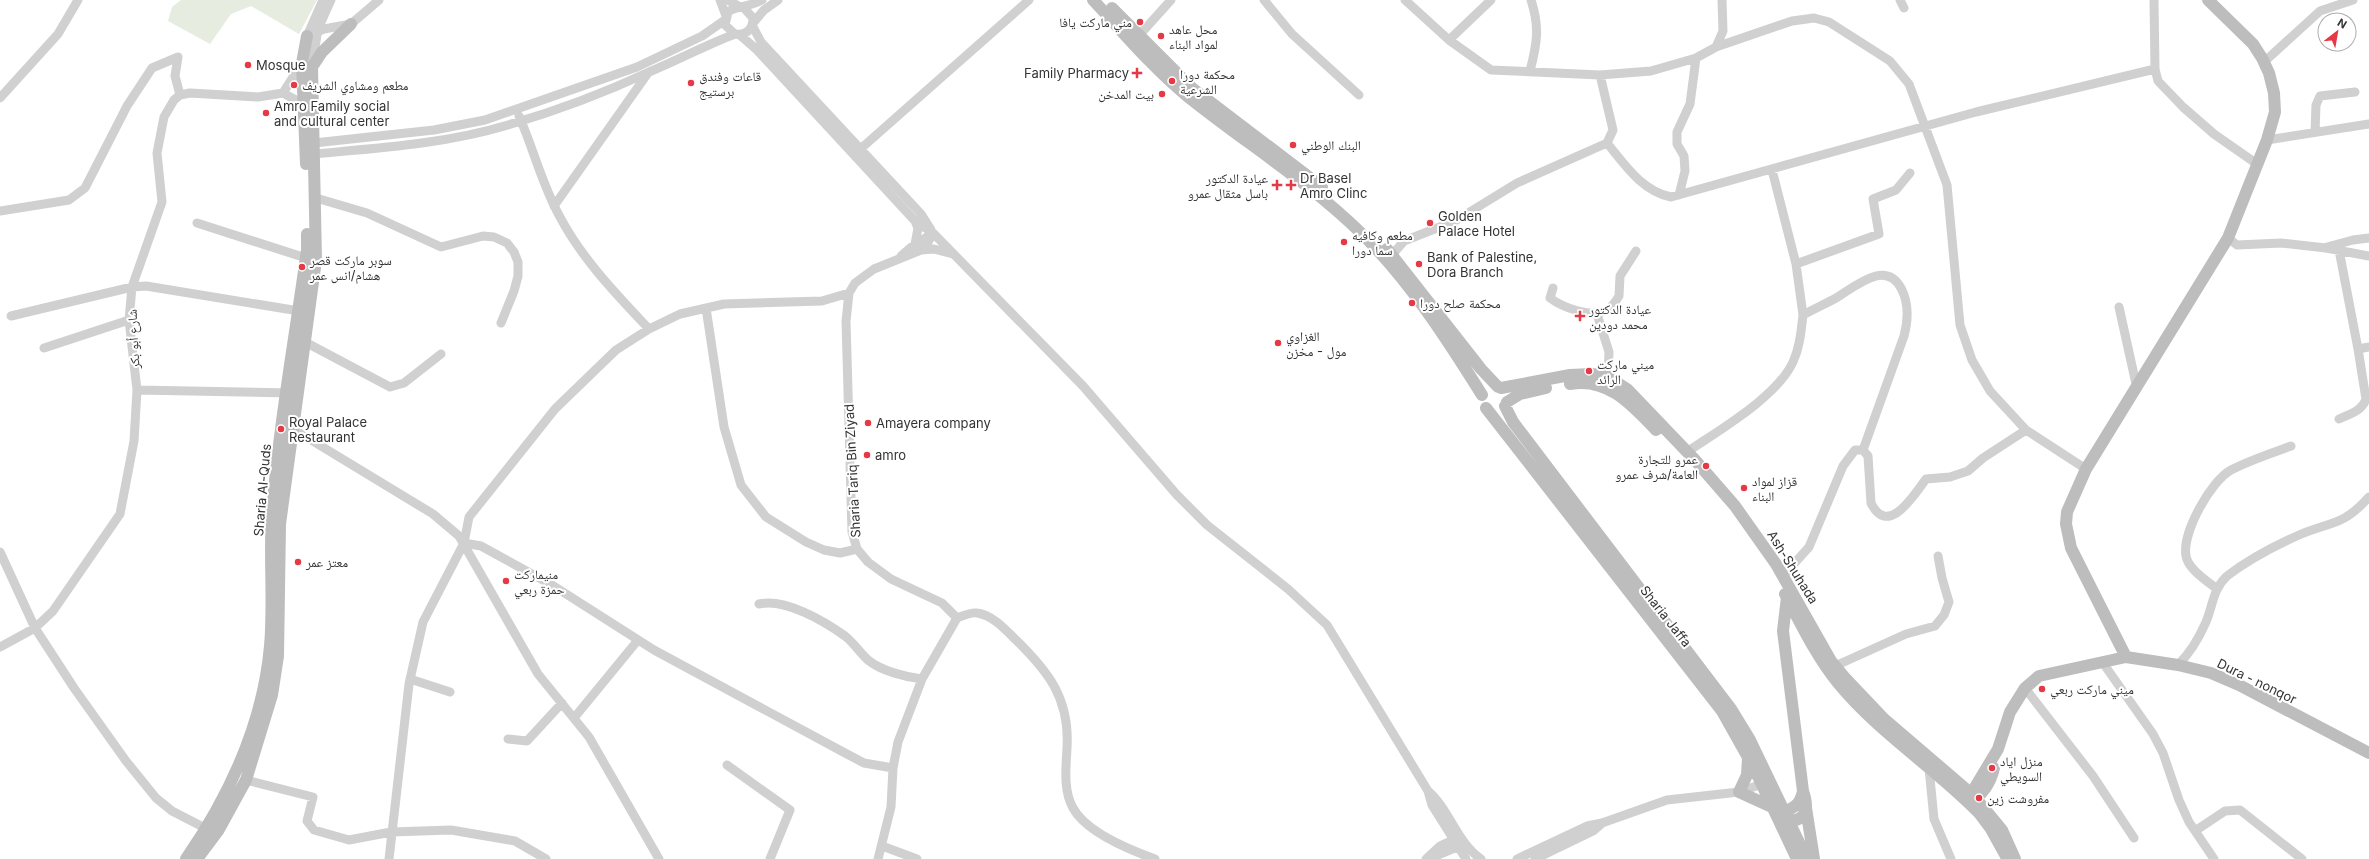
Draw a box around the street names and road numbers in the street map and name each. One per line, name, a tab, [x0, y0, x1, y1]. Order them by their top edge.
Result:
street label: شارع أبو بكر	[123, 309, 145, 370]
street label: Sharia Tariq Bin Ziyad	[841, 404, 863, 538]
street label: Sharia Al-Quds	[250, 443, 274, 537]
street label: Ash-Shuhada	[1764, 527, 1822, 607]
street label: Sharia Jaffa	[1637, 582, 1695, 650]
street label: Dura - nonqor	[2215, 655, 2299, 707]

